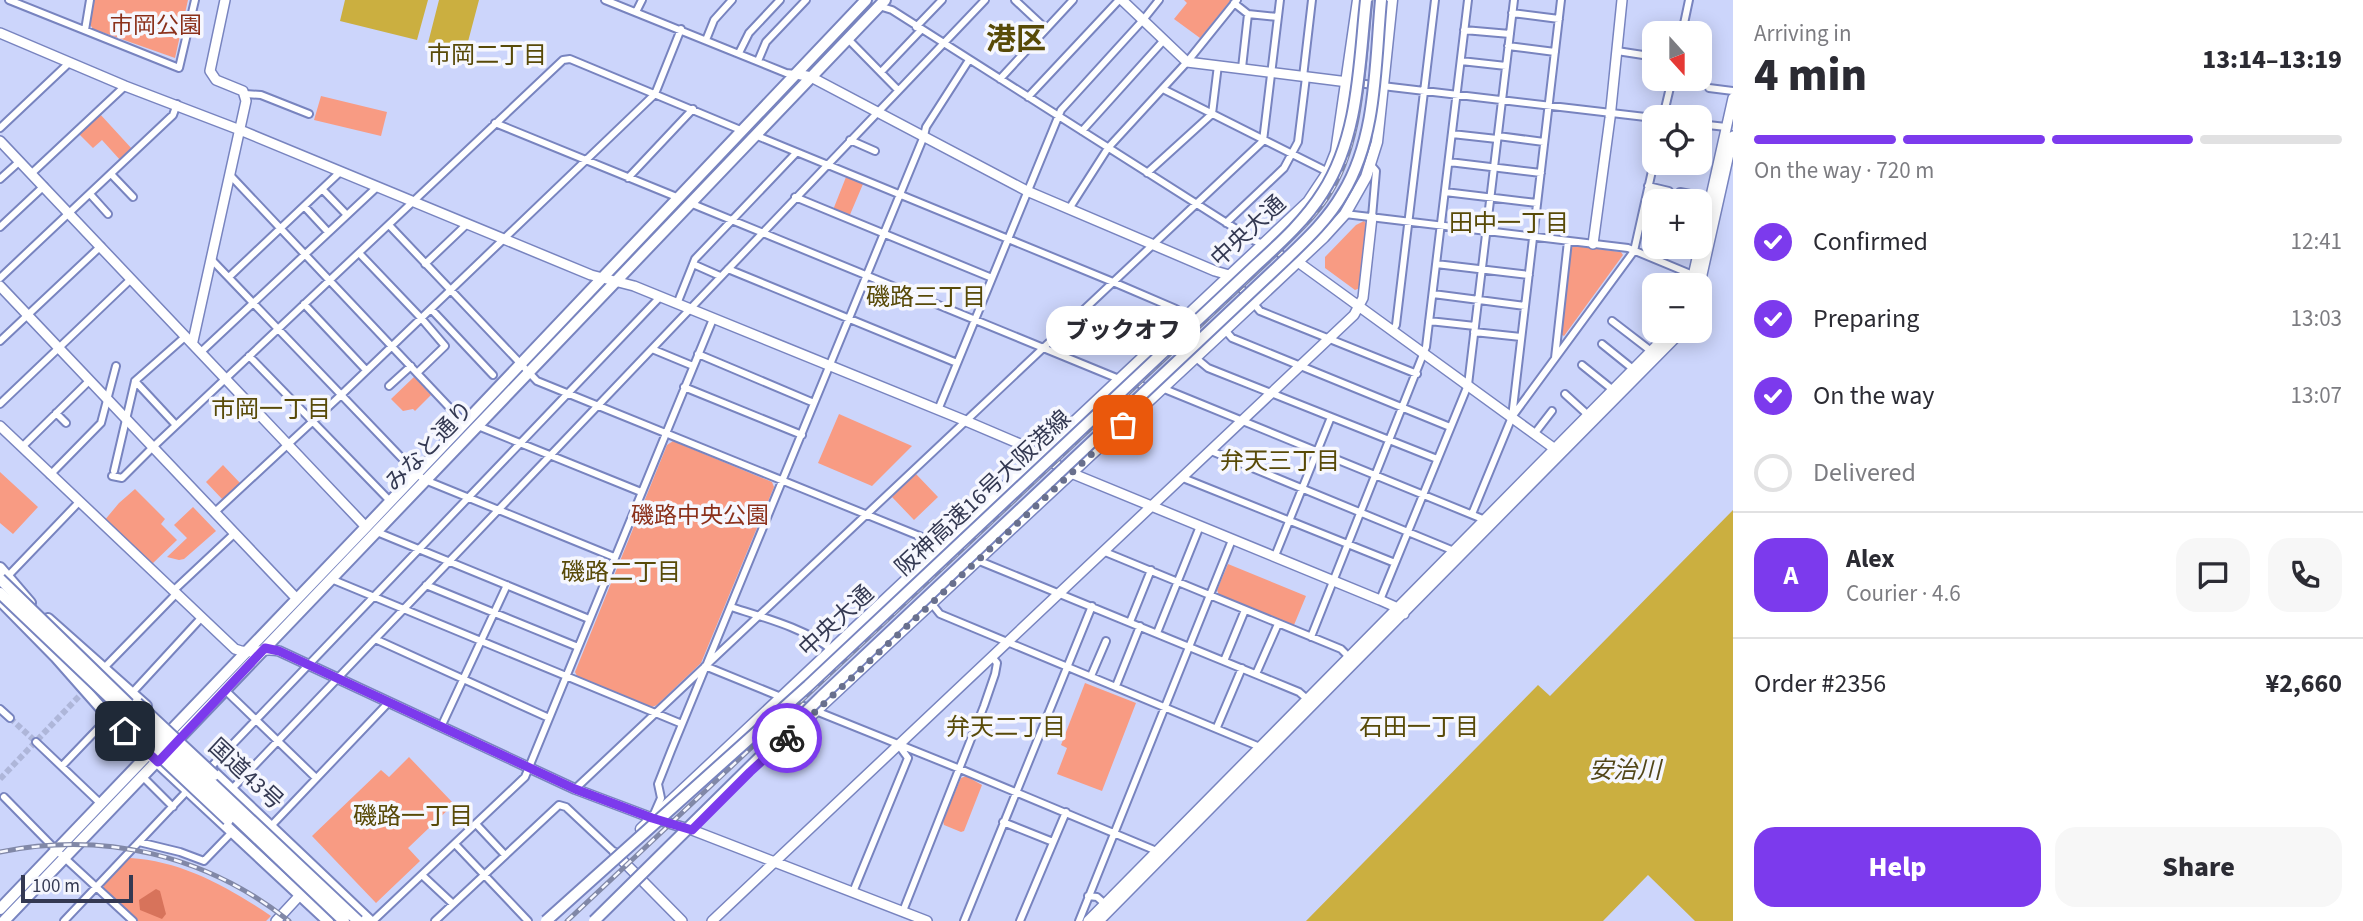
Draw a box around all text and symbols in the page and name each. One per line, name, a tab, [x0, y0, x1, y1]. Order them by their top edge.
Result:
park label: 市岡公園	[110, 9, 202, 42]
text: Arriving in	[1754, 17, 1852, 50]
district label: 港区	[986, 18, 1046, 61]
north arrow	[1642, 21, 1712, 91]
map controls	[1642, 21, 1712, 343]
district label: 市岡二丁目	[427, 38, 547, 73]
text: 13:14–13:19	[2202, 41, 2342, 78]
text: 4 min	[1754, 43, 1867, 108]
button: locate	[1642, 105, 1712, 175]
text: On the way · 720 m	[1754, 154, 1934, 187]
street label: 中央大通	[1203, 188, 1293, 274]
button: +	[1642, 189, 1712, 259]
district label: 田中一丁目	[1449, 206, 1569, 241]
icon: check	[1754, 223, 1792, 261]
text: Confirmed	[1813, 223, 1928, 260]
text: 12:41	[2291, 225, 2342, 258]
button: −	[1642, 273, 1712, 343]
district label: 磯路三丁目	[866, 280, 986, 315]
icon: check	[1754, 300, 1792, 338]
text: Preparing	[1813, 300, 1919, 337]
text: 13:03	[2291, 302, 2342, 335]
callout: ブックオフ	[1046, 306, 1200, 355]
text: ブックオフ	[1066, 314, 1181, 347]
icon: check	[1754, 377, 1792, 415]
text: On the way	[1813, 377, 1934, 414]
text: 13:07	[2291, 379, 2342, 412]
district label: 市岡一丁目	[211, 392, 331, 427]
street label: みなと通り	[377, 393, 481, 499]
pin	[1093, 395, 1153, 455]
street label: 阪神高速16号大阪港線	[888, 403, 1078, 583]
icon: bag	[1104, 406, 1142, 444]
district label: 弁天三丁目	[1220, 444, 1340, 479]
text: Delivered	[1813, 454, 1916, 491]
park label: 磯路中央公園	[631, 499, 769, 532]
button: chat	[2176, 538, 2250, 612]
button: phone	[2268, 538, 2342, 612]
text: Alex	[1846, 540, 1895, 577]
district label: 磯路二丁目	[561, 555, 681, 590]
text: A	[1784, 557, 1798, 594]
text: Courier · 4.6	[1846, 577, 1961, 610]
street label: 中央大通	[791, 578, 881, 664]
text: Order #2356	[1754, 665, 1886, 702]
text: ¥2,660	[2266, 665, 2342, 702]
pin	[95, 701, 155, 761]
courier	[752, 703, 822, 773]
district label: 弁天二丁目	[946, 710, 1066, 745]
district label: 石田一丁目	[1359, 710, 1479, 745]
icon: home	[106, 712, 144, 750]
icon: bike	[768, 719, 806, 757]
street label: 国道43号	[201, 731, 291, 817]
water label: 安治川	[1589, 753, 1664, 788]
district label: 磯路一丁目	[353, 799, 473, 834]
button: Help	[1754, 827, 2041, 907]
button: Share	[2055, 827, 2342, 907]
scale bar	[21, 872, 133, 904]
text: 100 m	[32, 873, 80, 900]

